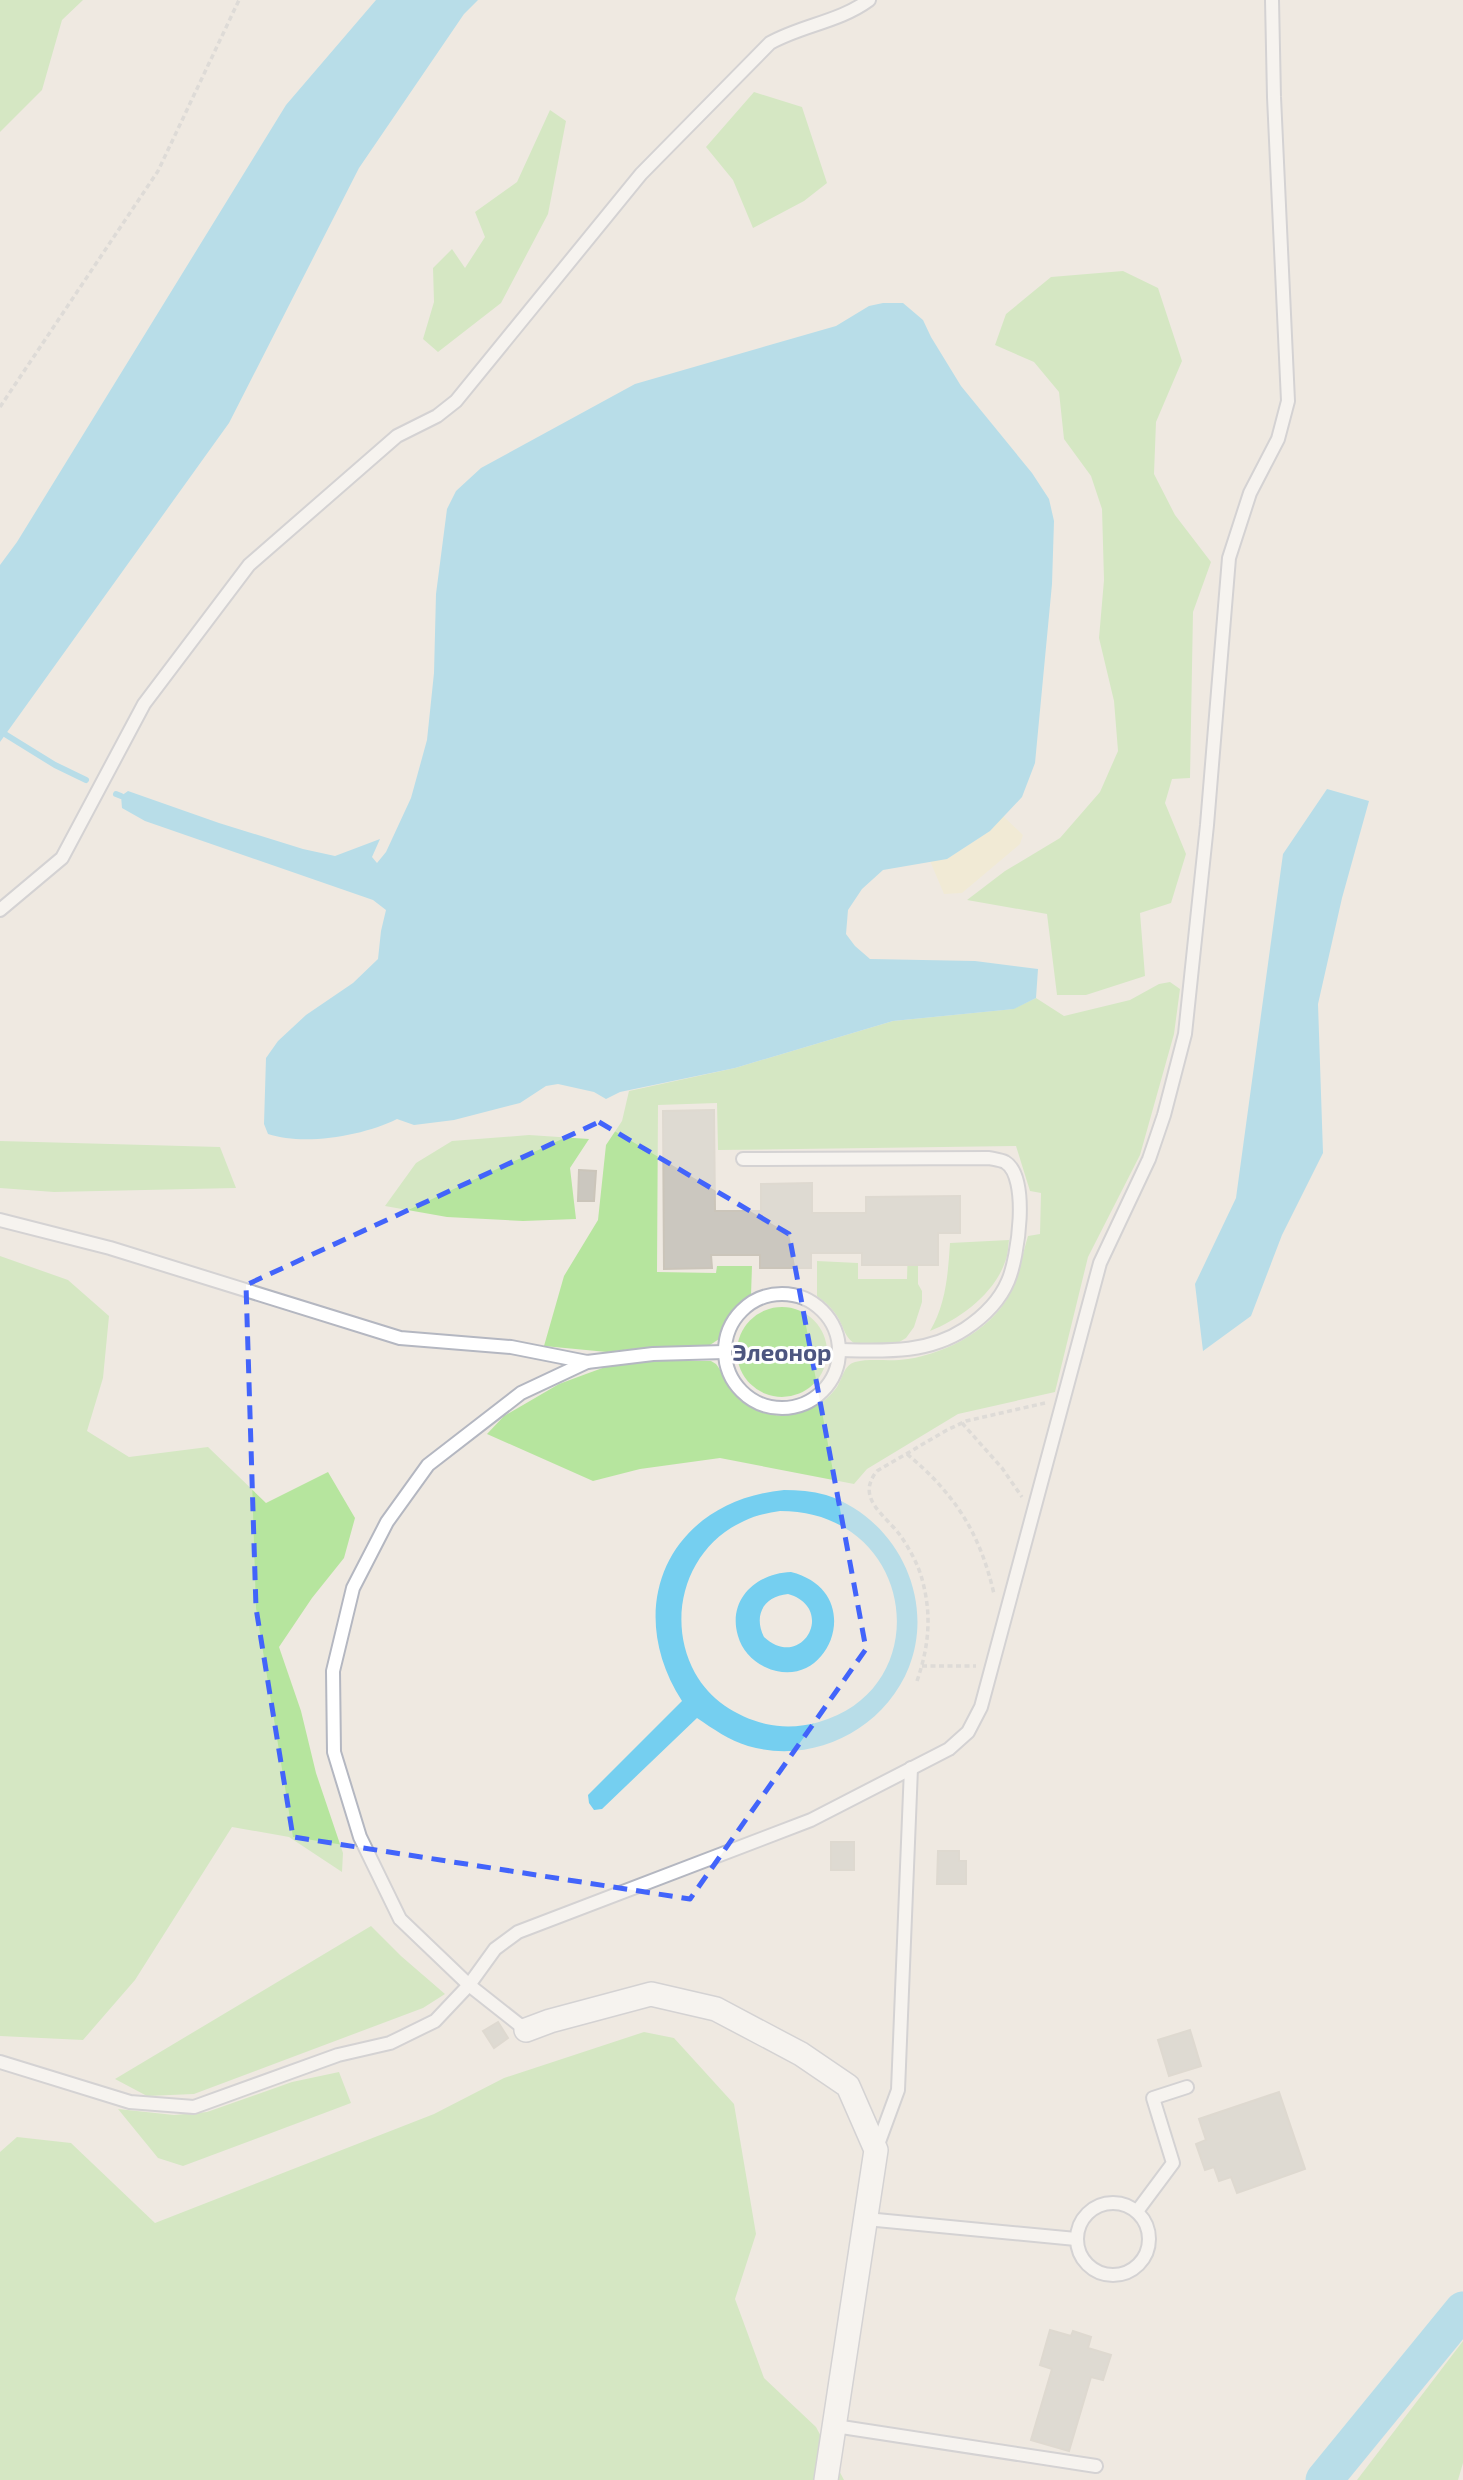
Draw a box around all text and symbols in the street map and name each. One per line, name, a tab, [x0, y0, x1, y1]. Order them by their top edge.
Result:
district label: Элеонор	[732, 1337, 832, 1366]

